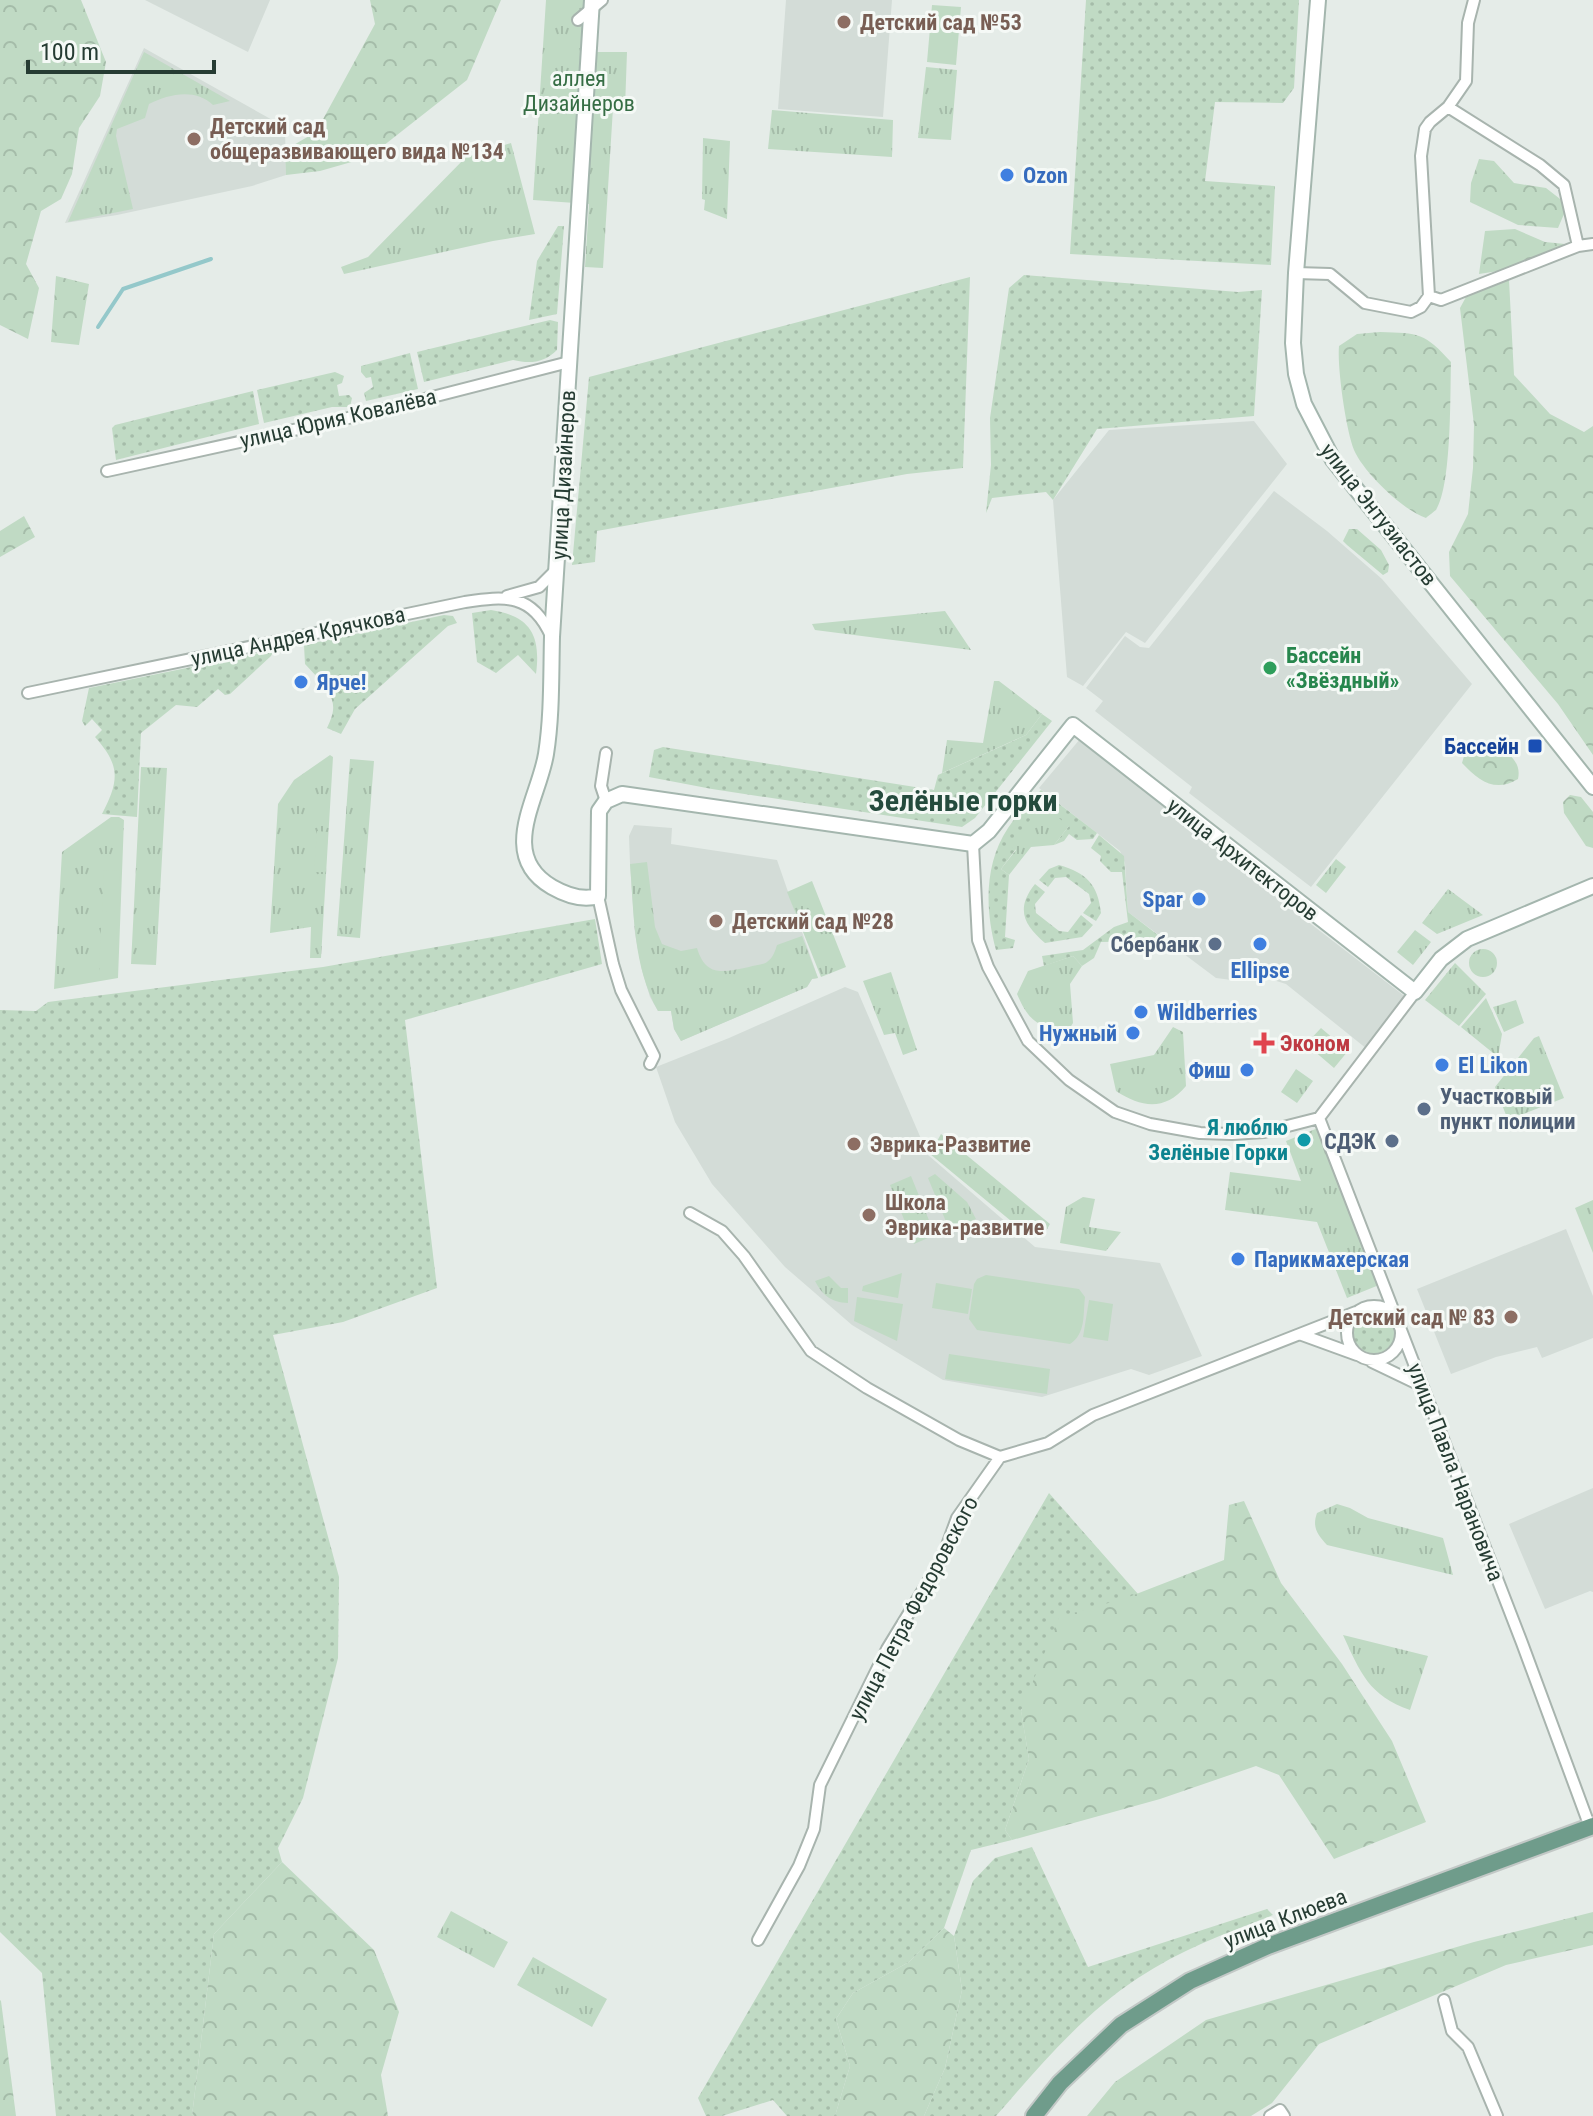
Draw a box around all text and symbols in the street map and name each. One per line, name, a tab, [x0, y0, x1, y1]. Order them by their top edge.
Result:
place label: Детский сад №53	[860, 10, 1022, 35]
marker: Детский сад №53	[835, 13, 853, 31]
scale bar	[28, 24, 214, 74]
text: 100 m	[40, 38, 99, 66]
park label: аллея Дизайнеров	[523, 66, 635, 116]
place label: Детский сад общеразвивающего вида №134	[210, 114, 504, 164]
marker: Детский сад общеразвивающего вида №134	[185, 130, 203, 148]
place label: Ozon	[1023, 163, 1068, 188]
marker: Ozon	[998, 166, 1016, 184]
street label: улица Юрия Ковалёва	[238, 384, 439, 453]
street label: улица Дизайнеров	[547, 389, 580, 561]
street label: улица Энтузиастов	[1315, 438, 1442, 591]
street label: улица Андрея Крячкова	[189, 602, 407, 671]
place label: Бассейн «Звёздный»	[1286, 643, 1400, 693]
marker: Бассейн «Звёздный»	[1261, 659, 1279, 677]
place label: Ярче!	[316, 670, 366, 695]
marker: Ярче!	[292, 673, 310, 691]
place label: Бассейн	[1444, 734, 1519, 759]
marker: Бассейн	[1526, 737, 1544, 755]
district label: Зелёные горки	[869, 783, 1057, 818]
street label: улица Архитекторов	[1162, 793, 1323, 926]
place label: Spar	[1143, 887, 1183, 912]
marker: Spar	[1190, 890, 1208, 908]
place label: Детский сад №28	[732, 909, 894, 934]
marker: Детский сад №28	[707, 912, 725, 930]
place label: Сбербанк	[1111, 932, 1199, 957]
marker: Сбербанк	[1206, 935, 1224, 953]
marker: Ellipse	[1251, 935, 1269, 953]
place label: Ellipse	[1231, 958, 1289, 983]
place label: Wildberries	[1157, 1000, 1258, 1025]
marker: Wildberries	[1132, 1003, 1150, 1021]
place label: Нужный	[1039, 1021, 1117, 1046]
marker: Нужный	[1124, 1024, 1142, 1042]
place label: Эконом	[1280, 1031, 1350, 1056]
marker: Эконом	[1255, 1034, 1273, 1052]
place label: El Likon	[1458, 1053, 1528, 1078]
marker: El Likon	[1433, 1056, 1451, 1074]
place label: Фиш	[1188, 1058, 1231, 1083]
marker: Фиш	[1238, 1061, 1256, 1079]
place label: Участковый пункт полиции	[1440, 1084, 1576, 1134]
marker: Участковый пункт полиции	[1415, 1100, 1433, 1118]
place label: Я люблю Зелёные Горки	[1148, 1115, 1288, 1165]
place label: СДЭК	[1324, 1129, 1377, 1154]
marker: Я люблю Зелёные Горки	[1295, 1131, 1313, 1149]
place label: Эврика-Развитие	[870, 1132, 1031, 1157]
marker: СДЭК	[1383, 1132, 1401, 1150]
marker: Эврика-Развитие	[845, 1135, 863, 1153]
place label: Школа Эврика-развитие	[885, 1190, 1044, 1240]
marker: Школа Эврика-развитие	[860, 1206, 878, 1224]
place label: Парикмахерская	[1254, 1247, 1409, 1272]
marker: Парикмахерская	[1229, 1250, 1247, 1268]
place label: Детский сад № 83	[1328, 1305, 1495, 1330]
marker: Детский сад № 83	[1502, 1308, 1520, 1326]
street label: улица Павла Нарановича	[1402, 1360, 1509, 1585]
street label: улица Петра Федоровского	[844, 1492, 983, 1724]
street label: улица Клюева	[1220, 1884, 1350, 1953]

